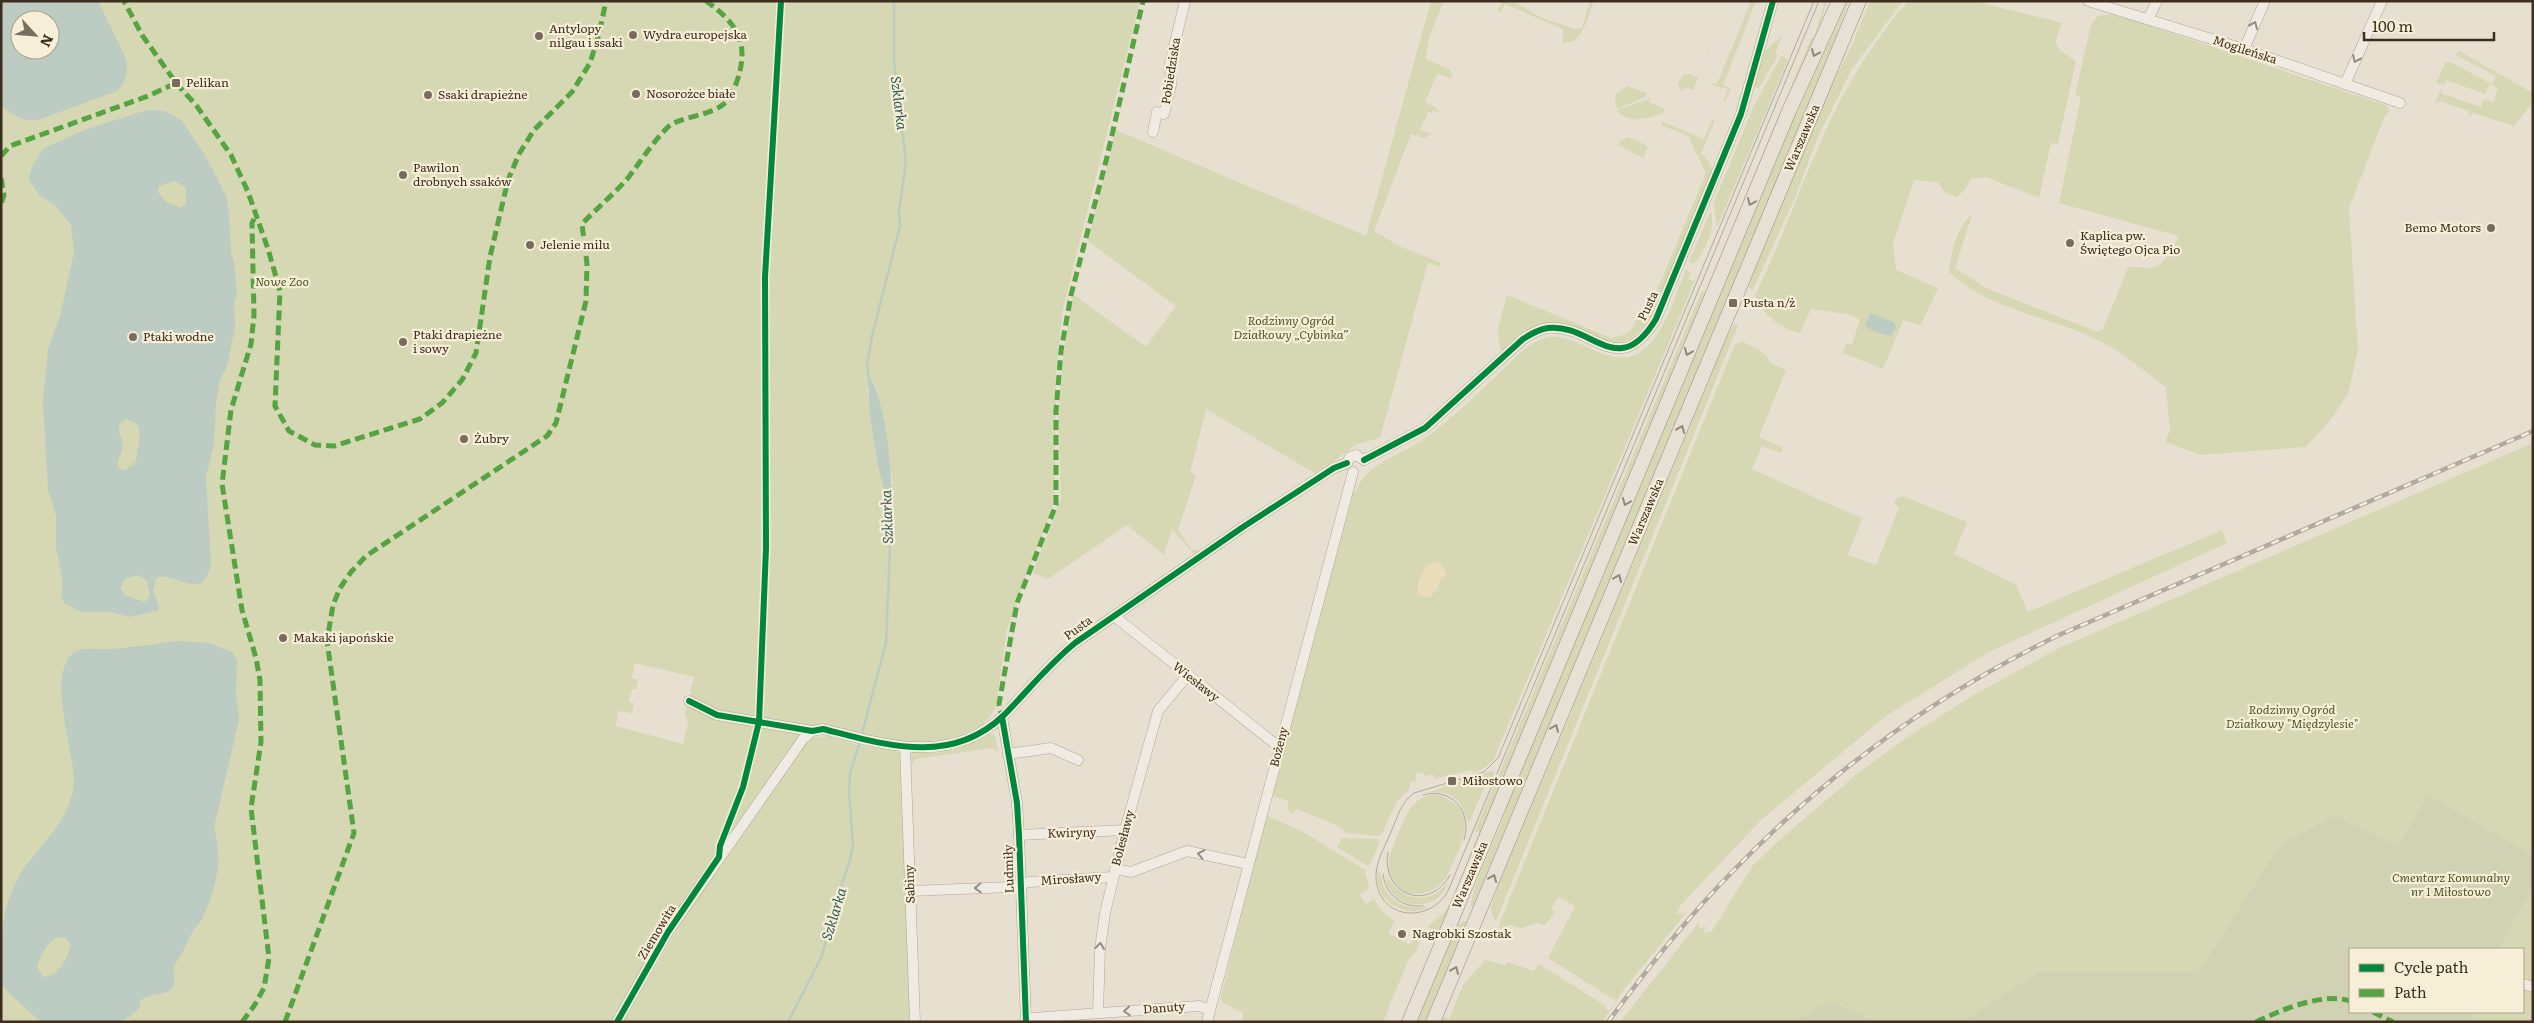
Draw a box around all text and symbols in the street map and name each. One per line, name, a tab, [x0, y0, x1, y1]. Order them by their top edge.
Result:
north arrow	[10, 10, 60, 60]
scale bar	[2364, 10, 2494, 42]
text: 100 m	[2372, 14, 2413, 37]
place label: Antylopy nilgau i ssaki	[549, 19, 623, 51]
one-way arrow	[2248, 21, 2259, 30]
place label: Wydra europejska	[643, 25, 747, 43]
marker: Wydra europejska	[627, 29, 639, 41]
marker: Antylopy nilgau i ssaki	[533, 30, 545, 42]
street label: Mogileńska	[2211, 30, 2280, 68]
text: N	[36, 31, 59, 51]
street label: Pobiedziska	[1156, 35, 1184, 106]
one-way arrow	[1811, 48, 1822, 57]
one-way arrow	[2352, 54, 2363, 63]
place label: Pelikan	[186, 73, 229, 91]
water label: Szklarka	[887, 75, 913, 131]
marker: Pelikan	[170, 77, 182, 89]
place label: Nosorożce białe	[646, 84, 735, 102]
place label: Ssaki drapieżne	[438, 85, 528, 103]
marker: Nosorożce białe	[630, 88, 642, 100]
marker: Ssaki drapieżne	[422, 89, 434, 101]
street label: Warszawska	[1779, 101, 1824, 174]
place label: Pawilon drobnych ssaków	[413, 158, 512, 190]
marker: Pawilon drobnych ssaków	[397, 169, 409, 181]
one-way arrow	[1746, 198, 1756, 206]
place label: Bemo Motors	[2405, 218, 2482, 236]
marker: Bemo Motors	[2485, 222, 2497, 234]
place label: Kaplica pw. Świętego Ojca Pio	[2080, 226, 2180, 258]
place label: Jelenie milu	[540, 235, 610, 253]
marker: Kaplica pw. Świętego Ojca Pio	[2064, 237, 2076, 249]
marker: Jelenie milu	[524, 239, 536, 251]
park label: Nowe Zoo	[255, 272, 309, 290]
street label: Pusta	[1632, 287, 1662, 324]
place label: Pusta n/ż	[1743, 293, 1795, 311]
marker: Pusta n/ż	[1727, 297, 1739, 309]
park label: Rodzinny Ogród Działkowy „Cybinka”	[1233, 311, 1349, 343]
place label: Ptaki drapieżne i sowy	[413, 325, 502, 357]
place label: Ptaki wodne	[143, 327, 214, 345]
marker: Ptaki wodne	[127, 331, 139, 343]
marker: Ptaki drapieżne i sowy	[397, 336, 409, 348]
one-way arrow	[1684, 348, 1694, 356]
one-way arrow	[1675, 425, 1685, 433]
place label: Żubry	[474, 429, 509, 447]
marker: Żubry	[458, 433, 470, 445]
street label: Warszawska	[1623, 475, 1668, 548]
water label: Szklarka	[875, 490, 897, 544]
one-way arrow	[1621, 497, 1632, 506]
one-way arrow	[1612, 575, 1622, 583]
street label: Pusta	[1059, 610, 1096, 644]
place label: Makaki japońskie	[293, 628, 394, 646]
marker: Makaki japońskie	[277, 632, 289, 644]
street label: Wiesławy	[1169, 657, 1224, 705]
park label: Rodzinny Ogród Działkowy "Międzylesie"	[2226, 700, 2358, 732]
street label: Bożeny	[1264, 725, 1292, 769]
one-way arrow	[1550, 725, 1560, 733]
place label: Miłostowo	[1462, 771, 1523, 789]
marker: Miłostowo	[1446, 775, 1458, 787]
street label: Bolesławy	[1106, 808, 1138, 868]
street label: Kwiryny	[1047, 822, 1097, 842]
street label: Warszawska	[1447, 838, 1492, 911]
street label: Ludmiły	[998, 844, 1018, 894]
one-way arrow	[1196, 849, 1205, 860]
street label: Sabiny	[899, 864, 919, 904]
street label: Mirosławy	[1040, 867, 1102, 889]
park label: Cmentarz Komunalny nr 1 Miłostowo	[2392, 868, 2510, 900]
one-way arrow	[1486, 874, 1497, 883]
one-way arrow	[973, 883, 981, 893]
water label: Szklarka	[816, 885, 851, 943]
street label: Ziemowita	[633, 900, 680, 963]
place label: Nagrobki Szostak	[1412, 924, 1512, 942]
marker: Nagrobki Szostak	[1396, 928, 1408, 940]
one-way arrow	[1094, 942, 1105, 950]
legend	[2349, 948, 2524, 1013]
text: Cycle path	[2394, 955, 2469, 978]
one-way arrow	[1448, 966, 1459, 975]
text: Path	[2394, 980, 2427, 1003]
street label: Danuty	[1142, 997, 1186, 1017]
one-way arrow	[1123, 1005, 1131, 1016]

